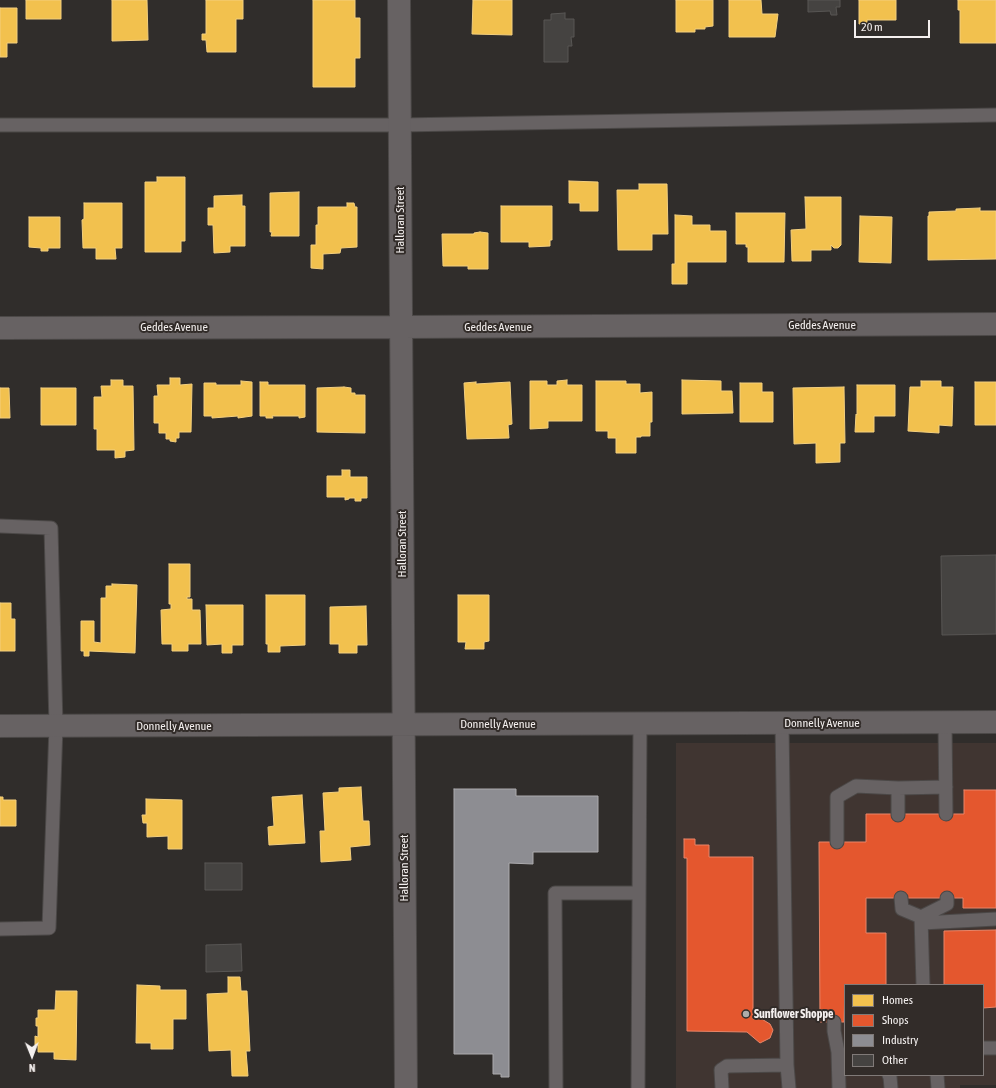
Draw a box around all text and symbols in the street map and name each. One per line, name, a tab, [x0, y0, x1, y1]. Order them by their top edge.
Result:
scale bar	[856, 12, 932, 38]
text: 20 m	[861, 20, 883, 34]
street label: Halloran Street	[393, 186, 407, 254]
street label: Geddes Avenue	[788, 318, 856, 332]
street label: Geddes Avenue	[140, 320, 208, 334]
street label: Geddes Avenue	[464, 320, 532, 334]
street label: Halloran Street	[395, 510, 409, 578]
street label: Donnelly Avenue	[784, 716, 860, 730]
street label: Donnelly Avenue	[460, 717, 536, 731]
street label: Donnelly Avenue	[136, 719, 212, 733]
street label: Halloran Street	[397, 834, 411, 902]
legend	[844, 984, 984, 1076]
text: Homes	[882, 993, 913, 1007]
place label: Sunflower Shoppe	[754, 1007, 834, 1021]
marker: Sunflower Shoppe	[741, 1009, 751, 1019]
text: Shops	[882, 1013, 908, 1027]
text: Industry	[882, 1033, 919, 1047]
north arrow	[12, 1036, 52, 1076]
text: Other	[882, 1053, 907, 1067]
text: N	[29, 1062, 36, 1074]

